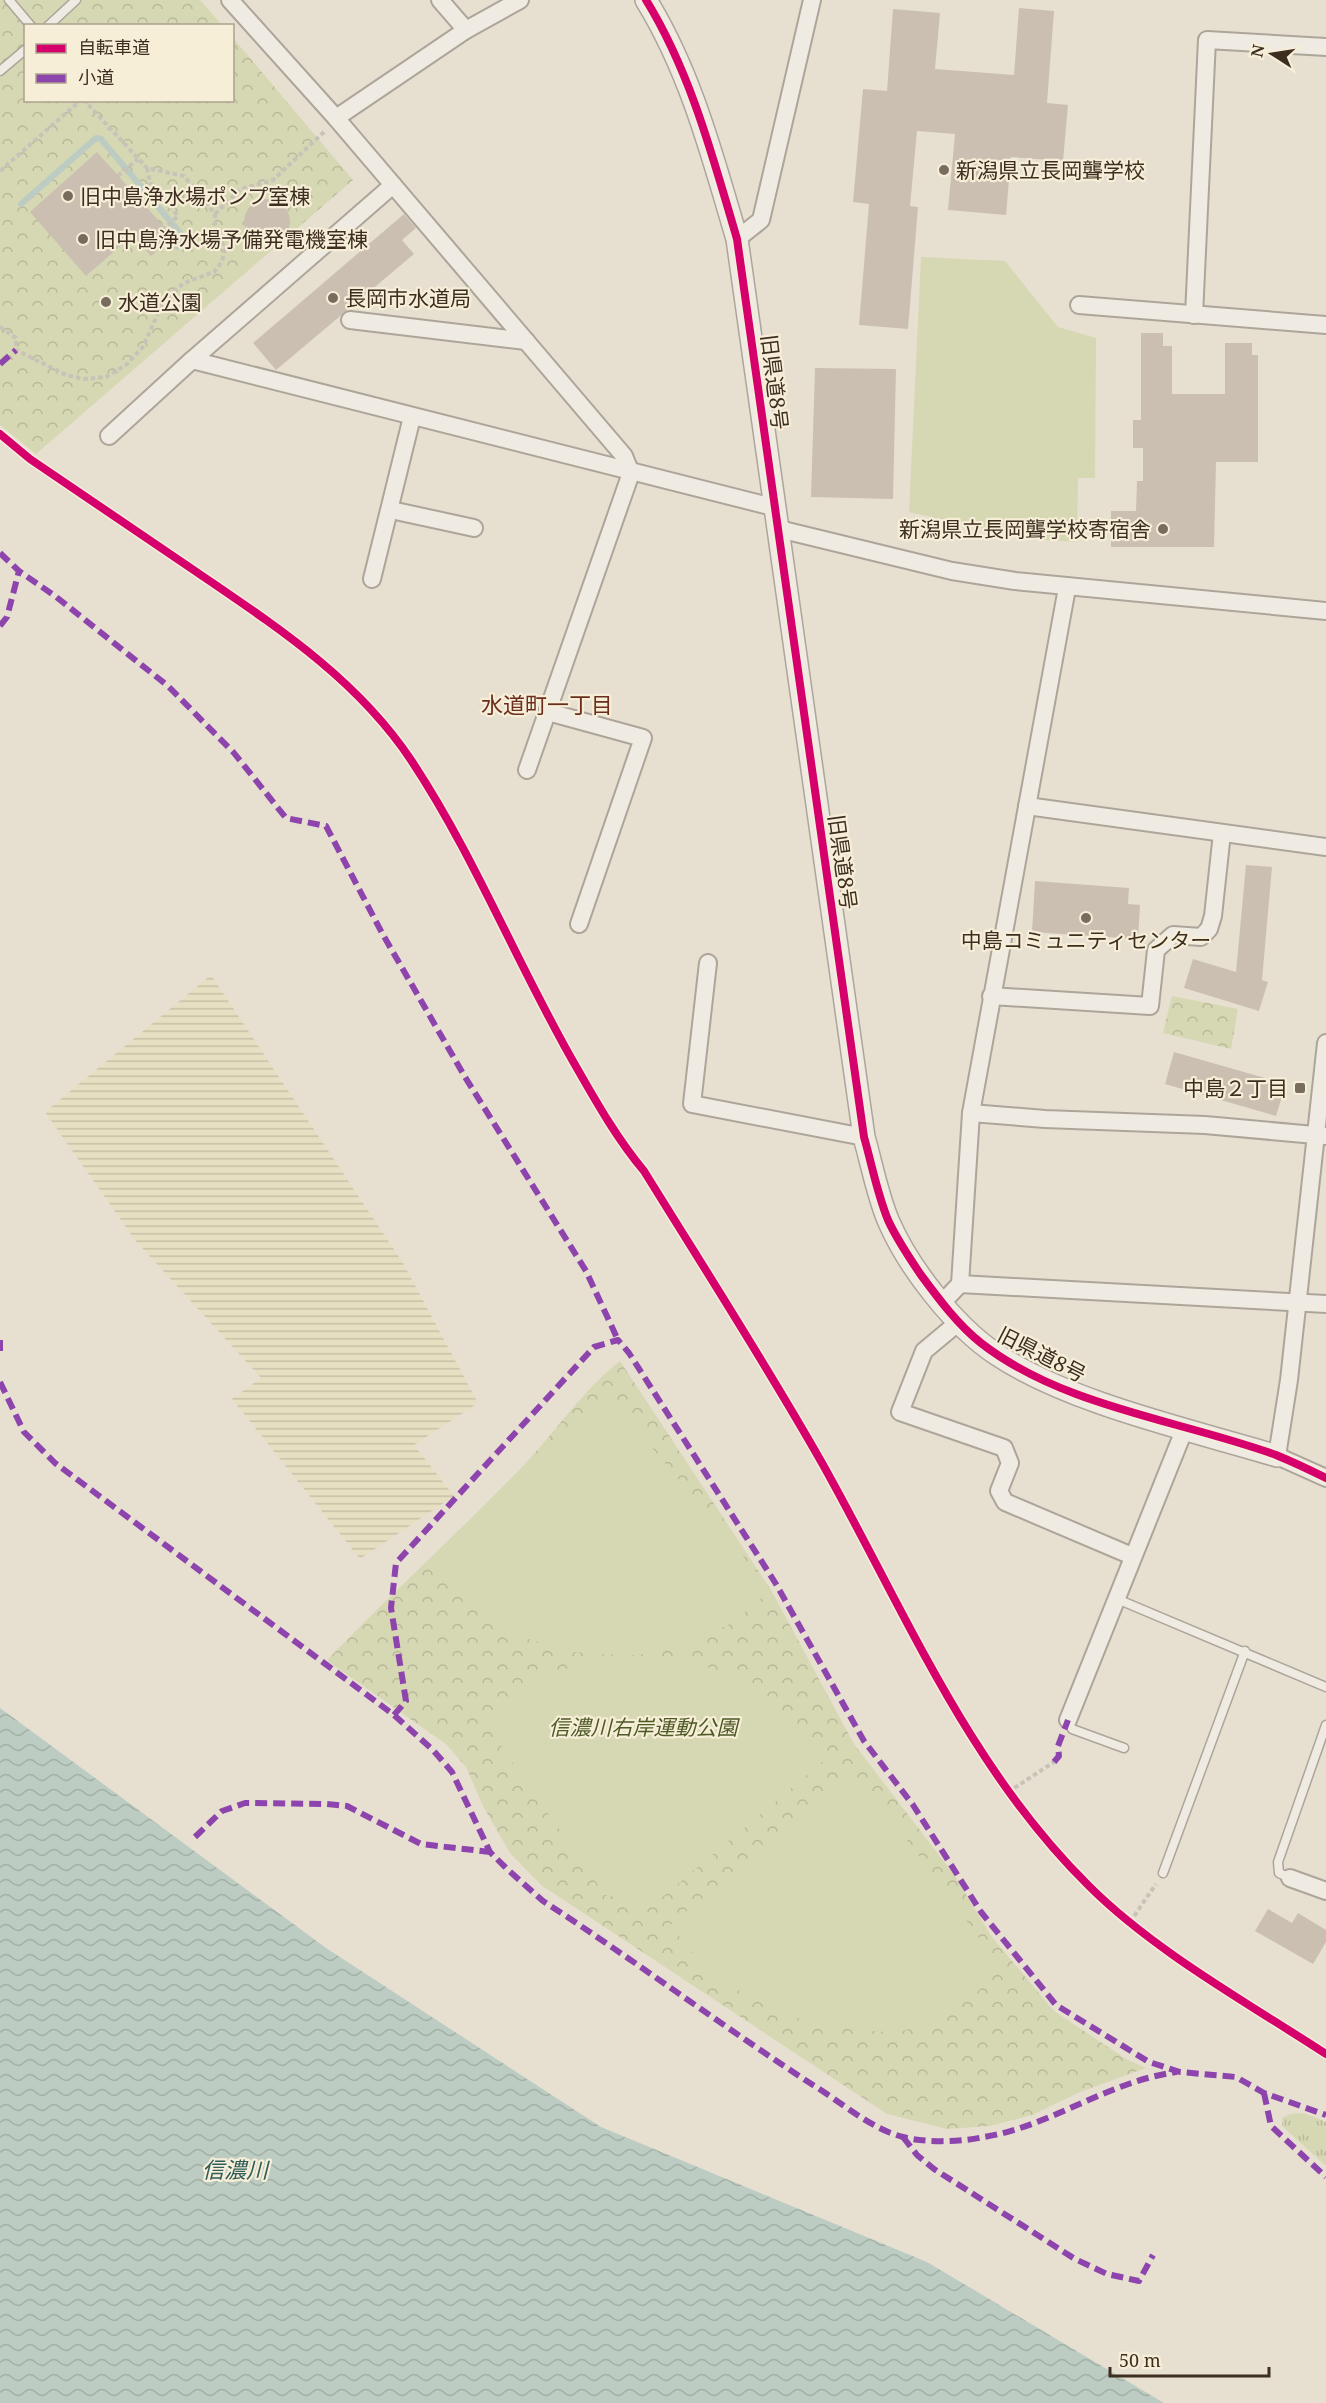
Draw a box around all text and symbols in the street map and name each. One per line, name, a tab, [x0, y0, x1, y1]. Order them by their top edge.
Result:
legend	[24, 24, 234, 102]
north arrow	[1242, 24, 1302, 84]
text: 自転車道	[78, 35, 150, 59]
text: N	[1245, 42, 1269, 59]
text: 小道	[78, 65, 114, 89]
place label: 新潟県立長岡聾学校	[956, 156, 1145, 184]
marker: 新潟県立長岡聾学校	[937, 163, 951, 177]
place label: 旧中島浄水場ポンプ室棟	[80, 182, 310, 210]
marker: 旧中島浄水場ポンプ室棟	[61, 189, 75, 203]
place label: 旧中島浄水場予備発電機室棟	[95, 225, 368, 253]
marker: 旧中島浄水場予備発電機室棟	[76, 232, 90, 246]
place label: 長岡市水道局	[345, 284, 471, 312]
place label: 水道公園	[118, 288, 202, 316]
marker: 長岡市水道局	[326, 291, 340, 305]
marker: 水道公園	[99, 295, 113, 309]
street label: 旧県道8号	[755, 333, 795, 431]
place label: 新潟県立長岡聾学校寄宿舎	[899, 515, 1151, 543]
marker: 新潟県立長岡聾学校寄宿舎	[1156, 522, 1170, 536]
district label: 水道町一丁目	[481, 689, 613, 719]
street label: 旧県道8号	[822, 813, 864, 911]
marker: 中島コミュニティセンター	[1079, 911, 1093, 925]
place label: 中島コミュニティセンター	[961, 926, 1211, 954]
place label: 中島２丁目	[1183, 1074, 1288, 1102]
marker: 中島２丁目	[1293, 1081, 1307, 1095]
street label: 旧県道8号	[993, 1320, 1091, 1388]
park label: 信濃川右岸運動公園	[549, 1713, 740, 1741]
water label: 信濃川	[202, 2154, 270, 2184]
scale bar	[1110, 2340, 1269, 2378]
text: 50 m	[1119, 2348, 1161, 2372]

